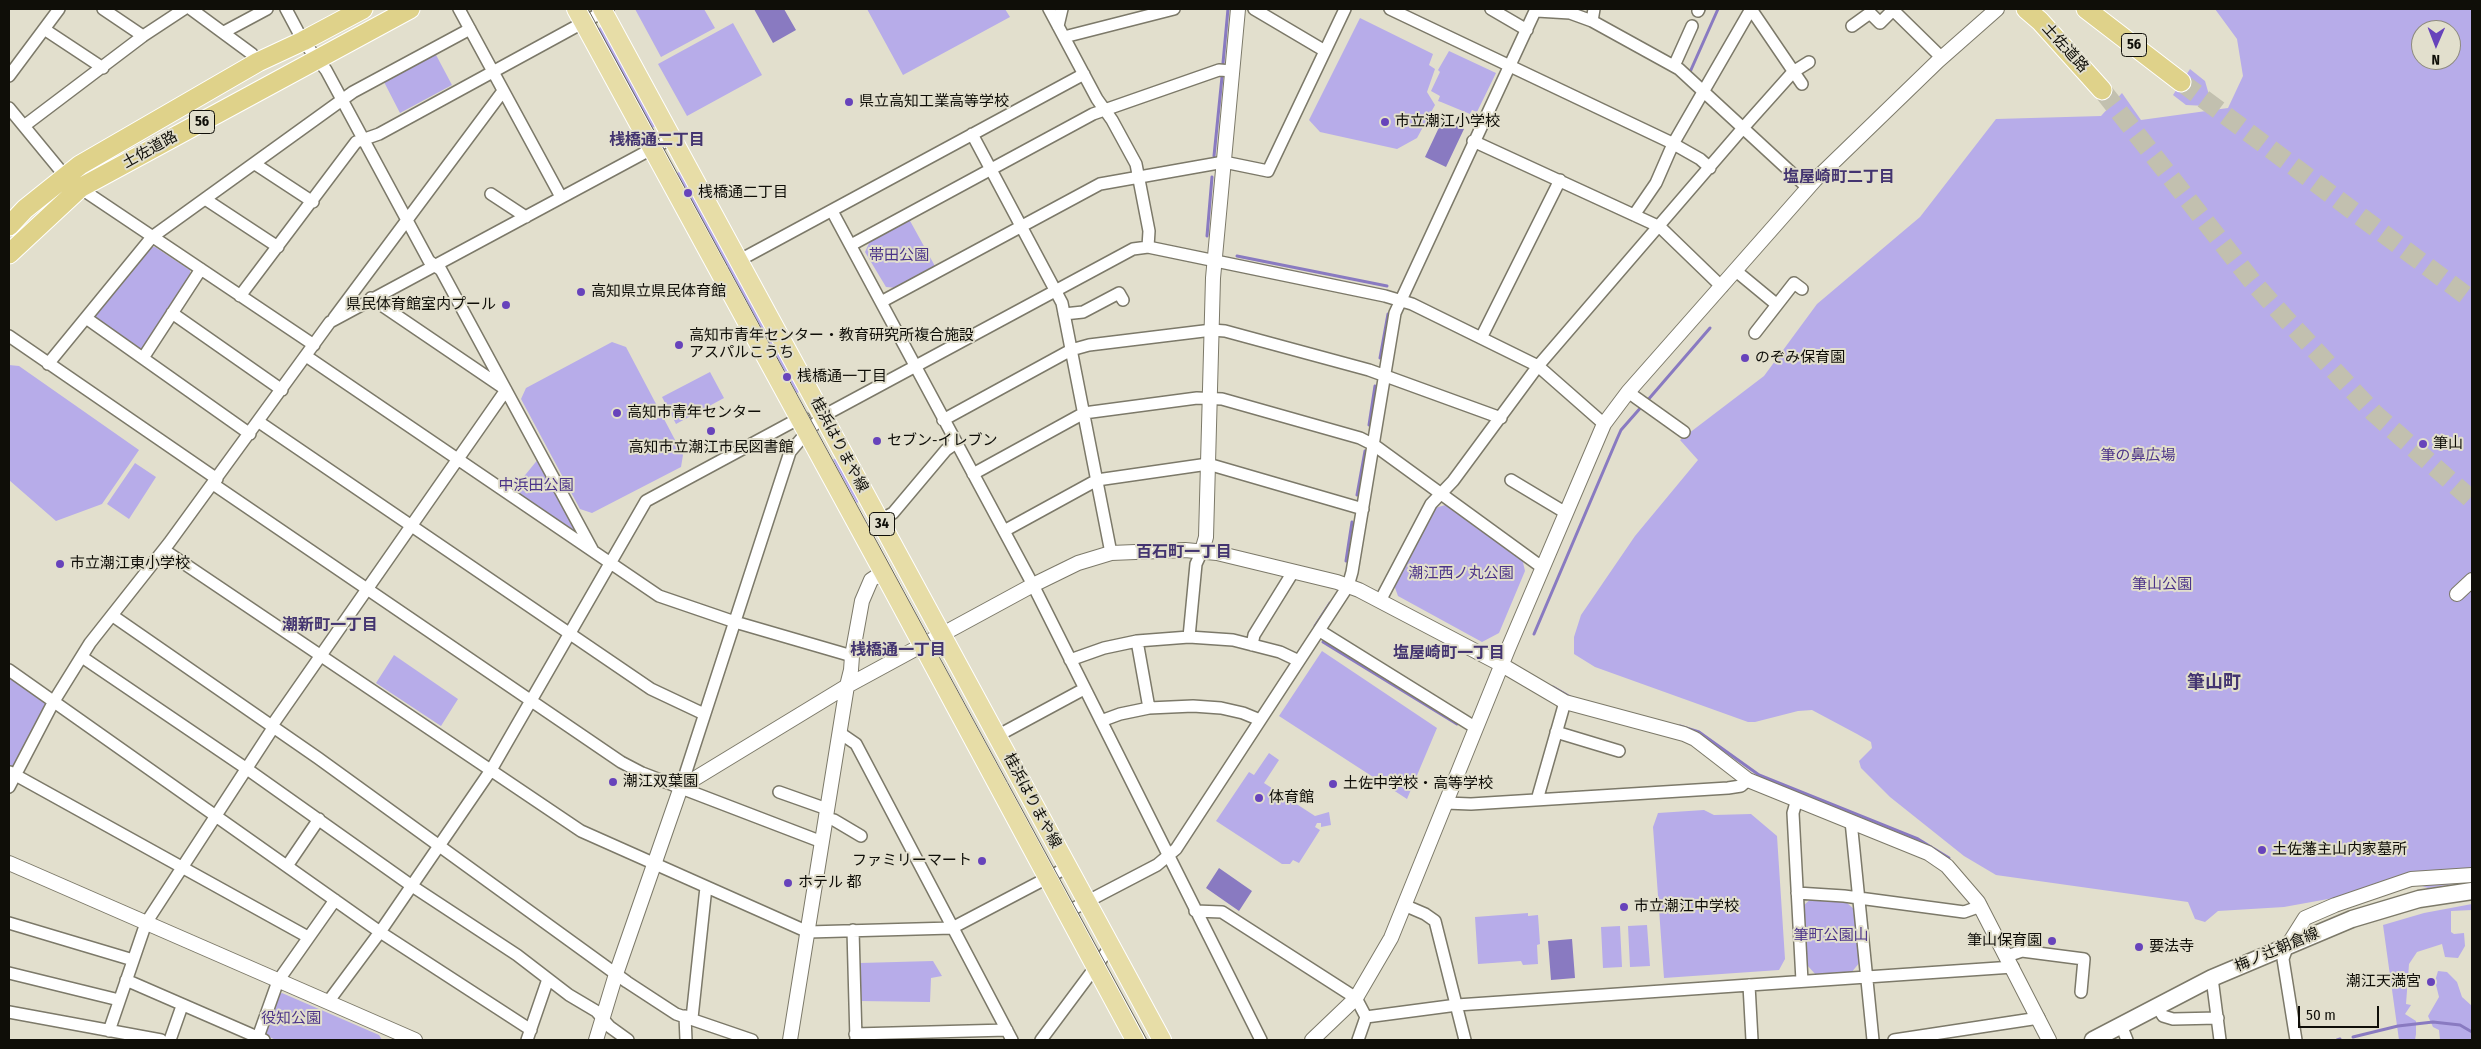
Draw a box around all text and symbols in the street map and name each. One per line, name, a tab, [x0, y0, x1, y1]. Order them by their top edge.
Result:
street label: 土佐道路	[2038, 20, 2092, 76]
north arrow	[2411, 20, 2461, 70]
road number: 56	[2122, 34, 2146, 56]
text: N	[2431, 51, 2440, 68]
place label: 県立高知工業高等学校	[859, 93, 1009, 111]
marker: 県立高知工業高等学校	[843, 96, 855, 108]
road number: 56	[190, 110, 214, 134]
place label: 市立潮江小学校	[1395, 113, 1500, 131]
marker: 市立潮江小学校	[1379, 116, 1391, 128]
street label: 土佐道路	[119, 128, 181, 172]
district label: 桟橋通二丁目	[609, 131, 705, 151]
district label: 塩屋崎町二丁目	[1783, 168, 1895, 188]
place label: 桟橋通二丁目	[698, 184, 788, 202]
marker: 桟橋通二丁目	[682, 187, 694, 199]
park label: 帯田公園	[869, 247, 929, 265]
place label: 高知県立県民体育館	[591, 283, 726, 301]
marker: 高知県立県民体育館	[575, 286, 587, 298]
place label: 県民体育館室内プール	[346, 296, 496, 314]
marker: 県民体育館室内プール	[500, 299, 512, 311]
place label: 高知市青年センター・教育研究所複合施設 アスパルこうち	[689, 327, 974, 362]
marker: 高知市青年センター・教育研究所複合施設 アスパルこうち	[673, 339, 685, 351]
place label: のぞみ保育園	[1755, 349, 1845, 367]
marker: のぞみ保育園	[1739, 352, 1751, 364]
place label: 桟橋通一丁目	[797, 368, 887, 386]
marker: 桟橋通一丁目	[781, 371, 793, 383]
street label: 桂浜はりまや線	[806, 394, 872, 496]
place label: 高知市青年センター	[627, 404, 762, 422]
marker: 高知市青年センター	[611, 407, 623, 419]
marker: 高知市立潮江市民図書館	[705, 425, 717, 437]
place label: セブン-イレブン	[887, 432, 998, 450]
marker: セブン-イレブン	[871, 435, 883, 447]
place label: 筆山	[2433, 435, 2463, 453]
marker: 筆山	[2417, 438, 2429, 450]
place label: 高知市立潮江市民図書館	[629, 439, 793, 457]
park label: 筆の鼻広場	[2101, 447, 2175, 465]
park label: 中浜田公園	[499, 477, 573, 495]
road number: 34	[870, 512, 894, 536]
district label: 百石町一丁目	[1136, 543, 1232, 563]
place label: 市立潮江東小学校	[70, 555, 190, 573]
marker: 市立潮江東小学校	[54, 558, 66, 570]
park label: 潮江西ノ丸公園	[1409, 565, 1513, 583]
park label: 筆山公園	[2132, 576, 2192, 594]
district label: 潮新町一丁目	[282, 616, 378, 636]
district label: 桟橋通一丁目	[850, 641, 946, 661]
district label: 塩屋崎町一丁目	[1393, 644, 1505, 664]
district label: 筆山町	[2187, 672, 2241, 694]
street label: 桂浜はりまや線	[999, 750, 1065, 852]
place label: 潮江双葉園	[623, 773, 698, 791]
place label: 土佐中学校・高等学校	[1343, 775, 1493, 793]
marker: 潮江双葉園	[607, 776, 619, 788]
marker: 土佐中学校・高等学校	[1327, 778, 1339, 790]
place label: 体育館	[1269, 789, 1314, 807]
marker: 体育館	[1253, 792, 1265, 804]
place label: 土佐藩主山内家墓所	[2272, 841, 2407, 859]
marker: 土佐藩主山内家墓所	[2256, 844, 2268, 856]
place label: ファミリーマート	[852, 852, 972, 870]
marker: ファミリーマート	[976, 855, 988, 867]
place label: ホテル 都	[798, 874, 862, 892]
marker: ホテル 都	[782, 877, 794, 889]
place label: 市立潮江中学校	[1634, 898, 1739, 916]
marker: 市立潮江中学校	[1618, 901, 1630, 913]
street label: 梅ノ辻朝倉線	[2232, 924, 2322, 976]
park label: 筆町公園山	[1794, 927, 1868, 945]
place label: 筆山保育園	[1967, 932, 2042, 950]
marker: 筆山保育園	[2046, 935, 2058, 947]
place label: 要法寺	[2149, 938, 2194, 956]
marker: 要法寺	[2133, 941, 2145, 953]
place label: 潮江天満宮	[2346, 973, 2421, 991]
marker: 潮江天満宮	[2425, 976, 2437, 988]
scale bar	[2301, 996, 2382, 1028]
text: 50 m	[2306, 1006, 2336, 1024]
park label: 役知公園	[261, 1010, 321, 1028]

